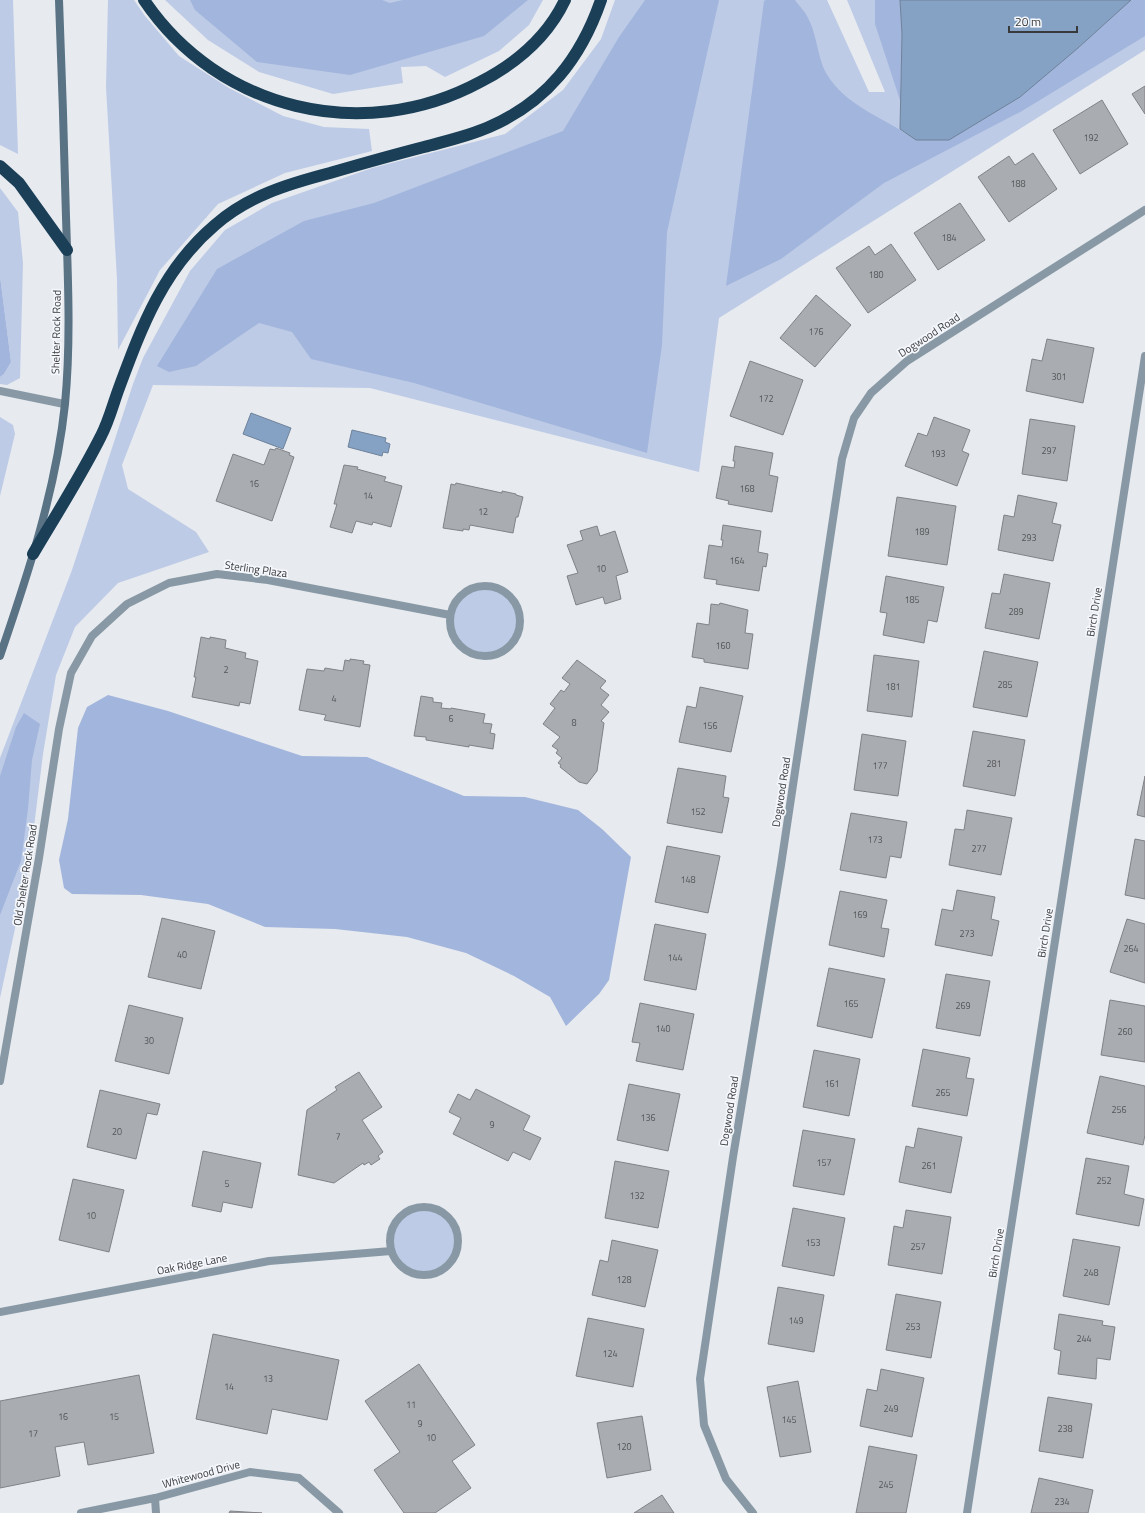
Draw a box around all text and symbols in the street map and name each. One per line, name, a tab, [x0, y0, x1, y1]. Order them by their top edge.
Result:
scale bar	[1009, 8, 1077, 34]
text: 20 m	[1015, 12, 1041, 31]
house number: 192	[1083, 131, 1099, 144]
house number: 188	[1010, 177, 1026, 190]
house number: 184	[941, 231, 957, 244]
house number: 180	[868, 268, 884, 281]
street label: Shelter Rock Road	[47, 289, 65, 374]
street label: Dogwood Road	[895, 309, 963, 361]
house number: 176	[808, 325, 824, 338]
house number: 301	[1051, 370, 1067, 383]
house number: 172	[758, 392, 774, 405]
house number: 297	[1041, 444, 1057, 457]
house number: 193	[930, 447, 946, 460]
house number: 16	[249, 477, 259, 490]
house number: 168	[739, 482, 755, 495]
house number: 14	[363, 489, 373, 502]
house number: 12	[478, 505, 488, 518]
house number: 189	[914, 525, 930, 538]
house number: 293	[1021, 531, 1037, 544]
house number: 164	[729, 554, 745, 567]
street label: Sterling Plaza	[224, 557, 289, 581]
house number: 10	[596, 562, 606, 575]
street label: Birch Drive	[1082, 586, 1106, 638]
house number: 185	[904, 593, 920, 606]
house number: 289	[1008, 605, 1024, 618]
house number: 160	[715, 639, 731, 652]
house number: 2	[223, 663, 229, 676]
house number: 285	[997, 678, 1013, 691]
house number: 181	[885, 680, 901, 693]
house number: 4	[331, 692, 337, 705]
house number: 6	[448, 712, 454, 725]
house number: 8	[571, 716, 577, 729]
house number: 156	[702, 719, 718, 732]
street label: Dogwood Road	[768, 756, 794, 828]
house number: 281	[986, 757, 1002, 770]
house number: 177	[872, 759, 888, 772]
house number: 152	[690, 805, 706, 818]
street label: Old Shelter Rock Road	[9, 823, 41, 927]
house number: 173	[867, 833, 883, 846]
house number: 277	[971, 842, 987, 855]
house number: 148	[680, 873, 696, 886]
street label: Birch Drive	[1033, 907, 1057, 959]
house number: 169	[852, 908, 868, 921]
house number: 273	[959, 927, 975, 940]
house number: 264	[1123, 942, 1139, 955]
house number: 40	[177, 948, 187, 961]
house number: 144	[667, 951, 683, 964]
house number: 165	[843, 997, 859, 1010]
house number: 269	[955, 999, 971, 1012]
house number: 140	[655, 1022, 671, 1035]
house number: 260	[1117, 1025, 1133, 1038]
house number: 30	[144, 1034, 154, 1047]
street label: Dogwood Road	[716, 1075, 742, 1147]
house number: 161	[824, 1077, 840, 1090]
house number: 265	[935, 1086, 951, 1099]
house number: 256	[1111, 1103, 1127, 1116]
house number: 136	[640, 1111, 656, 1124]
house number: 9	[489, 1118, 495, 1131]
house number: 20	[112, 1125, 122, 1138]
house number: 7	[335, 1130, 341, 1143]
house number: 157	[816, 1156, 832, 1169]
house number: 261	[921, 1159, 937, 1172]
house number: 252	[1096, 1174, 1112, 1187]
house number: 5	[224, 1177, 230, 1190]
house number: 132	[629, 1189, 645, 1202]
house number: 10	[86, 1209, 96, 1222]
street label: Birch Drive	[984, 1227, 1008, 1279]
house number: 153	[805, 1236, 821, 1249]
house number: 257	[910, 1240, 926, 1253]
street label: Oak Ridge Lane	[155, 1249, 229, 1279]
house number: 248	[1083, 1266, 1099, 1279]
house number: 128	[616, 1273, 632, 1286]
house number: 149	[788, 1314, 804, 1327]
house number: 253	[905, 1320, 921, 1333]
house number: 244	[1076, 1332, 1092, 1345]
house number: 124	[602, 1347, 618, 1360]
house number: 13	[263, 1372, 273, 1385]
house number: 14	[224, 1380, 234, 1393]
house number: 11	[406, 1398, 416, 1411]
house number: 249	[883, 1402, 899, 1415]
house number: 16	[58, 1410, 68, 1423]
house number: 15	[109, 1410, 119, 1423]
house number: 145	[781, 1413, 797, 1426]
house number: 9	[417, 1417, 423, 1430]
house number: 238	[1057, 1422, 1073, 1435]
house number: 17	[28, 1427, 38, 1440]
house number: 10	[426, 1431, 436, 1444]
house number: 120	[616, 1440, 632, 1453]
street label: Whitewood Drive	[160, 1456, 242, 1492]
house number: 245	[878, 1478, 894, 1491]
house number: 234	[1054, 1495, 1070, 1508]

